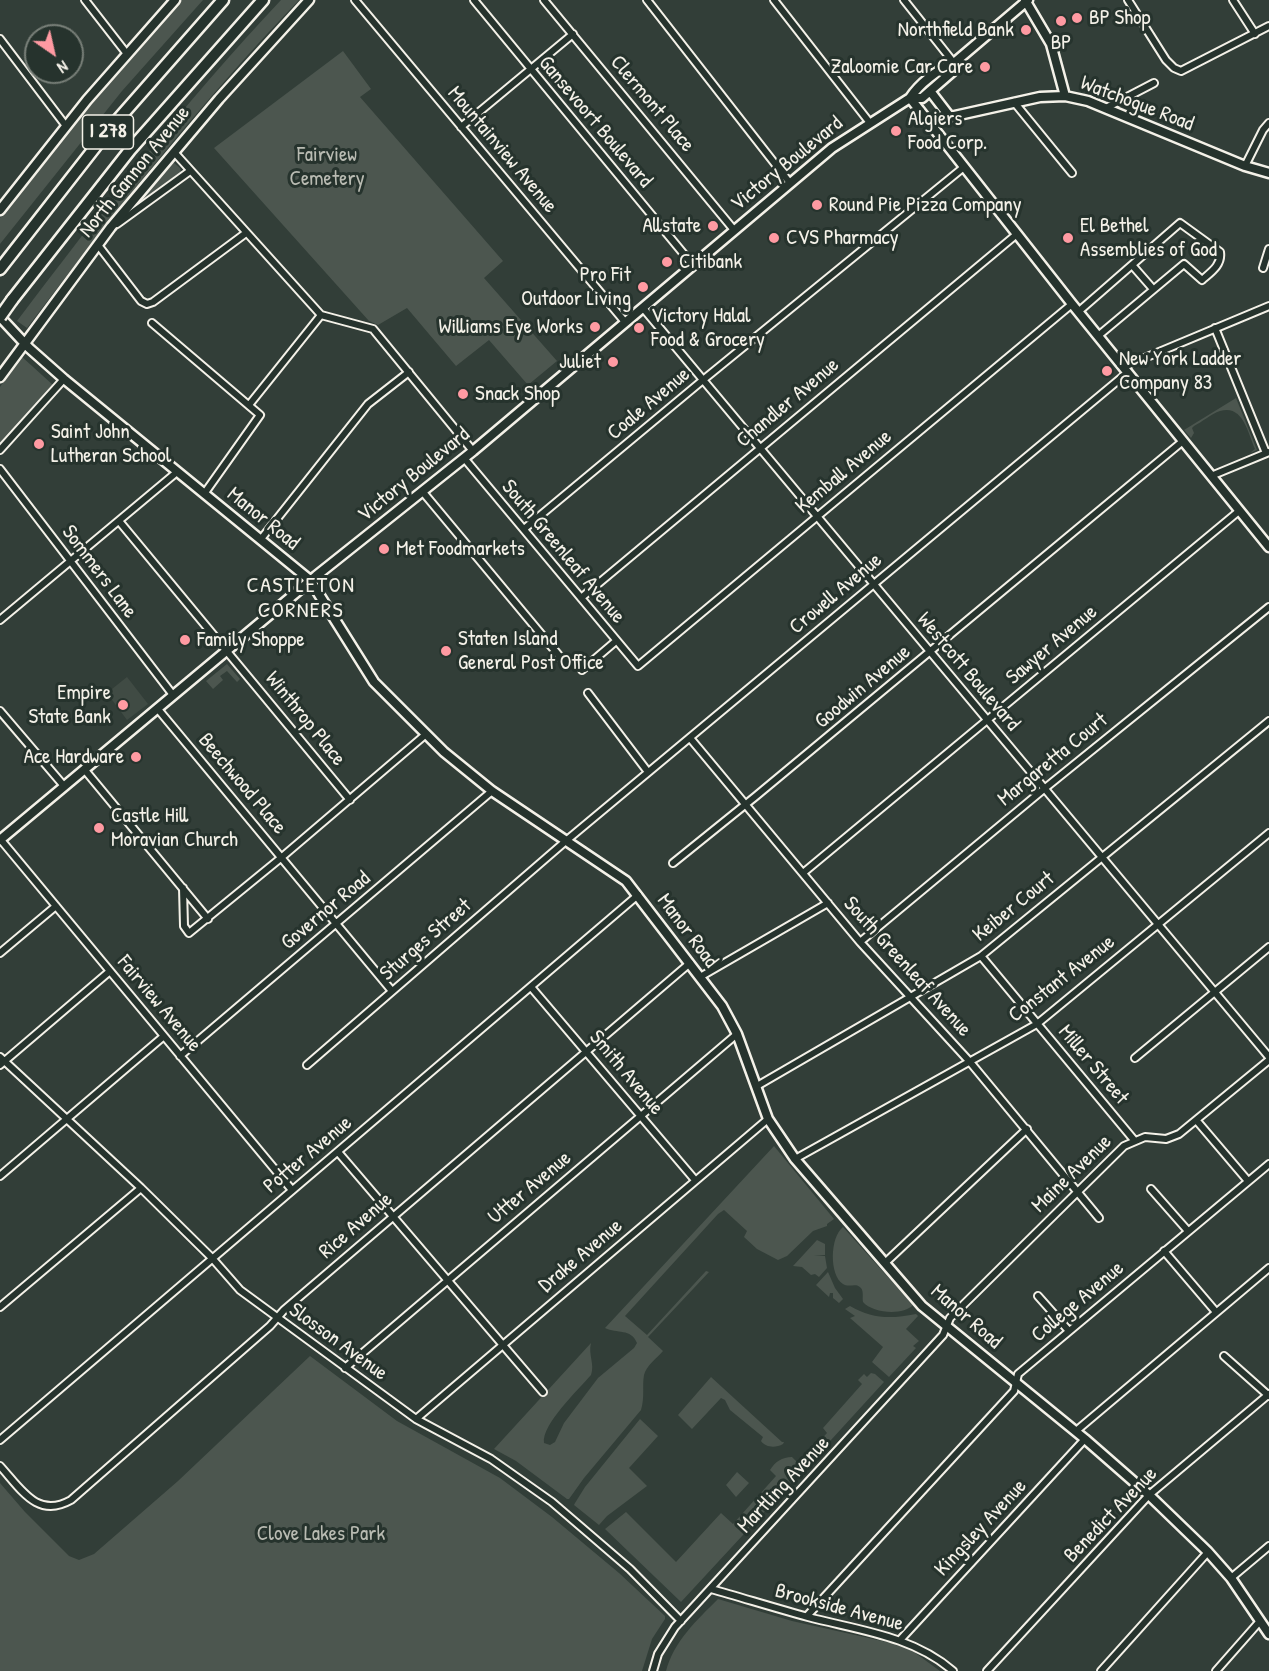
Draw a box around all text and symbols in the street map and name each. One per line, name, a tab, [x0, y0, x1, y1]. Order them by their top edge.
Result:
place label: BP Shop	[1089, 5, 1150, 31]
marker: BP Shop	[1070, 11, 1084, 25]
marker: BP	[1054, 14, 1068, 28]
place label: Northfield Bank	[898, 17, 1014, 43]
marker: Northfield Bank	[1019, 23, 1033, 37]
north arrow	[24, 24, 84, 84]
place label: BP	[1051, 30, 1071, 56]
street label: Gansevoort Boulevard	[533, 51, 657, 193]
street label: Clermont Place	[604, 51, 700, 157]
place label: Zaloomie Car Care	[831, 54, 973, 80]
text: N	[53, 56, 73, 79]
marker: Zaloomie Car Care	[978, 60, 992, 74]
street label: Watchogue Road	[1077, 71, 1197, 137]
street label: Mountainview Avenue	[442, 81, 562, 219]
street label: North Gannon Avenue	[74, 101, 196, 243]
place label: Algiers Food Corp.	[908, 106, 987, 156]
street label: Victory Boulevard	[726, 111, 848, 217]
road number: I 278	[82, 115, 134, 149]
marker: Algiers Food Corp.	[889, 124, 903, 138]
park label: Fairview Cemetery	[289, 142, 365, 192]
place label: Round Pie Pizza Company	[829, 192, 1022, 218]
marker: Round Pie Pizza Company	[810, 198, 824, 212]
place label: Allstate	[643, 213, 701, 239]
place label: El Bethel Assemblies of God	[1080, 213, 1217, 263]
marker: Allstate	[706, 219, 720, 233]
place label: CVS Pharmacy	[786, 225, 899, 251]
marker: CVS Pharmacy	[767, 231, 781, 245]
marker: El Bethel Assemblies of God	[1061, 231, 1075, 245]
place label: Citibank	[679, 249, 742, 275]
marker: Citibank	[660, 255, 674, 269]
place label: Pro Fit Outdoor Living	[521, 262, 631, 312]
marker: Pro Fit Outdoor Living	[636, 280, 650, 294]
place label: Victory Halal Food & Grocery	[651, 303, 765, 353]
place label: Williams Eye Works	[439, 314, 583, 340]
marker: Williams Eye Works	[588, 320, 602, 334]
marker: Victory Halal Food & Grocery	[632, 321, 646, 335]
place label: New York Ladder Company 83	[1119, 346, 1241, 396]
place label: Juliet	[559, 349, 601, 375]
street label: Chandler Avenue	[732, 353, 844, 453]
marker: Juliet	[606, 355, 620, 369]
street label: Coale Avenue	[603, 362, 695, 446]
marker: New York Ladder Company 83	[1100, 364, 1114, 378]
place label: Snack Shop	[475, 381, 560, 407]
marker: Snack Shop	[456, 387, 470, 401]
place label: Saint John Lutheran School	[51, 419, 171, 469]
street label: Victory Boulevard	[353, 422, 475, 528]
street label: Kemball Avenue	[791, 425, 897, 519]
marker: Saint John Lutheran School	[32, 437, 46, 451]
street label: South Greenleaf Avenue	[496, 475, 630, 629]
street label: Manor Road	[222, 482, 304, 556]
street label: Sommers Lane	[56, 521, 142, 623]
place label: Met Foodmarkets	[396, 536, 525, 562]
marker: Met Foodmarkets	[377, 542, 391, 556]
street label: Crowell Avenue	[785, 548, 887, 640]
district label: CASTLETON CORNERS	[247, 573, 355, 624]
street label: Sawyer Avenue	[1001, 600, 1103, 690]
street label: Westcott Boulevard	[911, 608, 1025, 736]
place label: Staten Island General Post Office	[458, 626, 604, 676]
place label: Family Shoppe	[197, 627, 305, 653]
marker: Family Shoppe	[178, 633, 192, 647]
street label: Goodwin Avenue	[810, 640, 916, 734]
marker: Staten Island General Post Office	[439, 644, 453, 658]
street label: Winthrop Place	[259, 667, 351, 771]
place label: Empire State Bank	[28, 680, 111, 730]
marker: Empire State Bank	[116, 698, 130, 712]
street label: Margaretta Court	[993, 708, 1113, 812]
street label: Beechwood Place	[192, 728, 292, 840]
place label: Ace Hardware	[24, 744, 124, 770]
marker: Ace Hardware	[129, 750, 143, 764]
place label: Castle Hill Moravian Church	[111, 803, 238, 853]
marker: Castle Hill Moravian Church	[92, 821, 106, 835]
street label: Governor Road	[276, 866, 376, 956]
street label: Keiber Court	[968, 866, 1060, 948]
street label: Manor Road	[651, 889, 723, 973]
street label: South Greenleaf Avenue	[838, 892, 976, 1042]
street label: Sturges Street	[375, 893, 477, 987]
street label: Constant Avenue	[1004, 930, 1120, 1028]
street label: Fairview Avenue	[111, 951, 207, 1057]
street label: Miller Street	[1052, 1020, 1134, 1110]
street label: Smith Avenue	[583, 1026, 669, 1120]
street label: Potter Avenue	[259, 1111, 357, 1199]
street label: Maine Avenue	[1027, 1130, 1117, 1218]
street label: Utter Avenue	[483, 1146, 577, 1230]
street label: Rice Avenue	[314, 1187, 398, 1265]
street label: Drake Avenue	[534, 1214, 628, 1298]
street label: College Avenue	[1027, 1256, 1129, 1348]
street label: Manor Road	[925, 1279, 1007, 1355]
street label: Slosson Avenue	[284, 1298, 392, 1386]
street label: Martling Avenue	[733, 1431, 835, 1539]
street label: Benedict Avenue	[1059, 1462, 1163, 1568]
street label: Kingsley Avenue	[930, 1474, 1032, 1582]
park label: Clove Lakes Park	[257, 1521, 385, 1547]
street label: Brookside Avenue	[772, 1579, 906, 1637]

